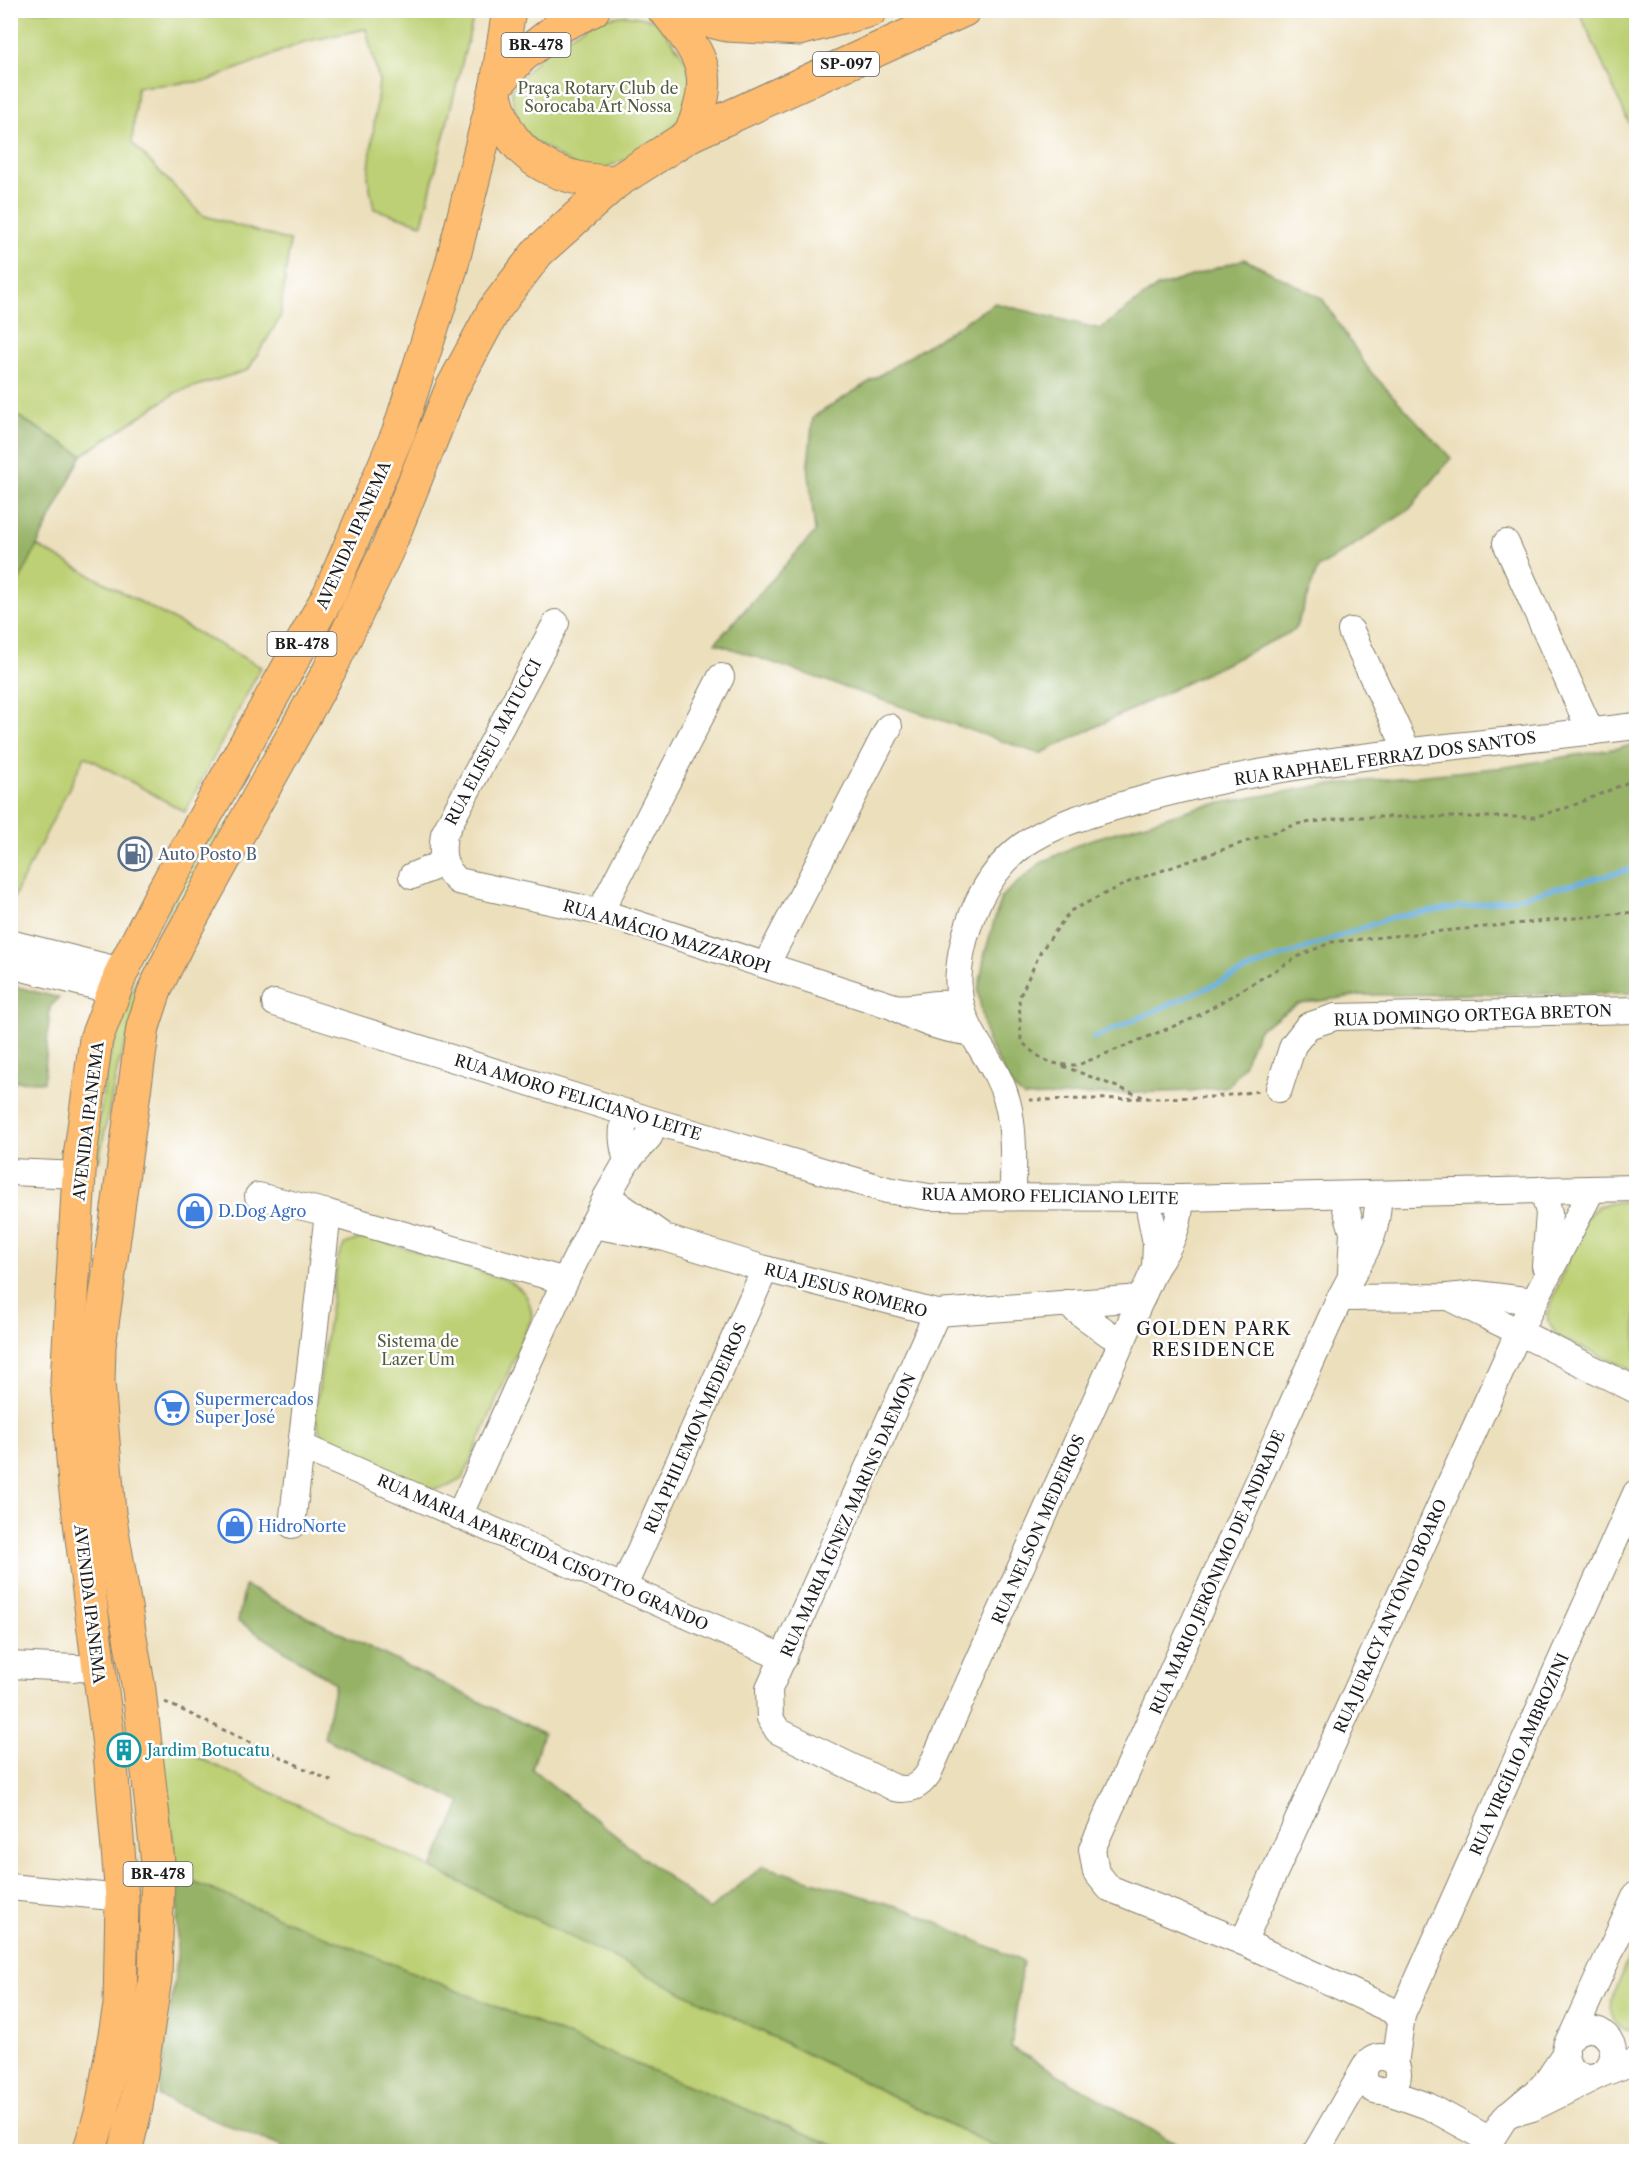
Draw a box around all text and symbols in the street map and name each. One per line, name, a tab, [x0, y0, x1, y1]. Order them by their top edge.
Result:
road number: BR-478	[502, 33, 570, 57]
road number: SP-097	[813, 52, 879, 76]
park label: Praça Rotary Club de Sorocaba Art Nossa	[517, 78, 679, 116]
street label: AVENIDA IPANEMA	[311, 457, 395, 613]
road number: BR-478	[268, 632, 336, 656]
street label: RUA ELISEU MATUCCI	[441, 656, 545, 828]
street label: RUA RAPHAEL FERRAZ DOS SANTOS	[1233, 727, 1537, 789]
fuel station icon: Auto Posto B	[117, 836, 153, 872]
place label: Auto Posto B	[157, 844, 257, 864]
street label: RUA AMÁCIO MAZZAROPI	[561, 895, 773, 977]
street label: RUA DOMINGO ORTEGA BRETON	[1333, 1000, 1613, 1030]
street label: AVENIDA IPANEMA	[68, 1039, 108, 1203]
street label: RUA AMORO FELICIANO LEITE	[452, 1050, 704, 1144]
street label: RUA AMORO FELICIANO LEITE	[921, 1184, 1179, 1208]
shop icon: D.Dog Agro	[177, 1193, 213, 1229]
place label: D.Dog Agro	[218, 1201, 306, 1221]
street label: RUA JESUS ROMERO	[762, 1259, 930, 1321]
district label: GOLDEN PARK RESIDENCE	[1136, 1318, 1292, 1361]
street label: RUA PHILEMON MEDEIROS	[639, 1320, 751, 1536]
park label: Sistema de Lazer Um	[377, 1331, 459, 1369]
street label: RUA MARIA IGNEZ MARINS DAEMON	[776, 1370, 920, 1660]
place label: Supermercados Super José	[195, 1389, 314, 1427]
supermarket icon: Supermercados Super José	[154, 1390, 190, 1426]
street label: RUA MARIO JERÔNIMO DE ANDRADE	[1145, 1427, 1289, 1717]
street label: RUA NELSON MEDEIROS	[987, 1431, 1089, 1627]
street label: RUA MARIA APARECIDA CISOTTO GRANDO	[374, 1470, 712, 1634]
street label: RUA JURACY ANTÔNIO BOARO	[1329, 1496, 1451, 1736]
shop icon: HidroNorte	[217, 1508, 253, 1544]
place label: HidroNorte	[258, 1516, 346, 1536]
street label: AVENIDA IPANEMA	[70, 1522, 110, 1686]
street label: RUA VIRGÍLIO AMBROZINI	[1465, 1650, 1573, 1858]
building icon: Jardim Botucatu	[106, 1732, 142, 1768]
place label: Jardim Botucatu	[144, 1740, 270, 1760]
road number: BR-478	[124, 1862, 192, 1886]

